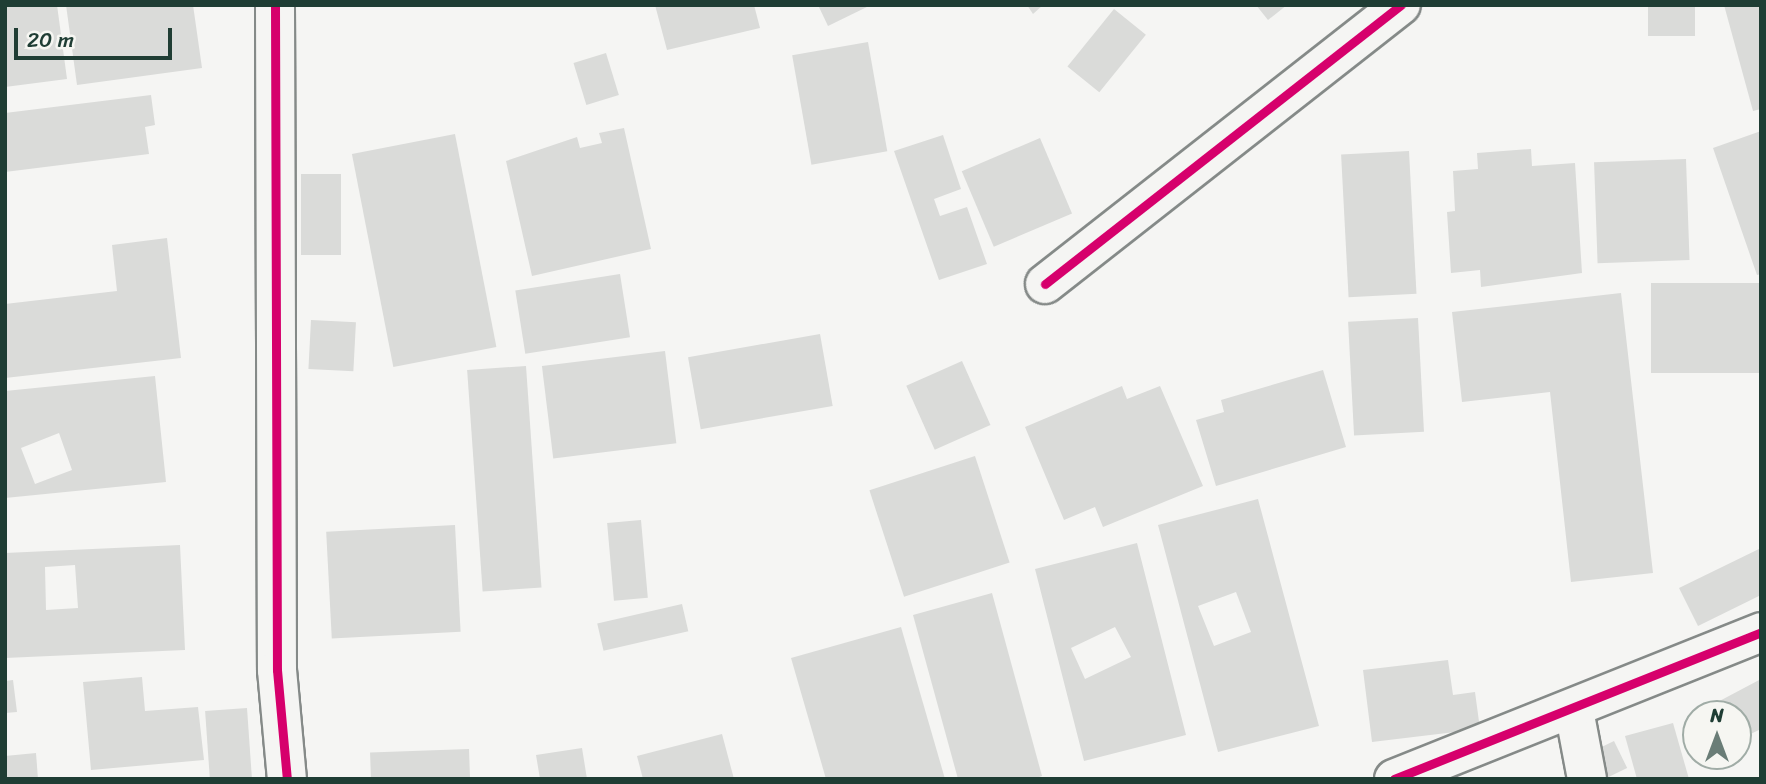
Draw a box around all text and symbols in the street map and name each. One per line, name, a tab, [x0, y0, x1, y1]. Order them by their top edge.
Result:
scale bar	[18, 14, 175, 58]
text: 20 m	[27, 21, 74, 59]
text: N	[1710, 699, 1724, 732]
north arrow	[1682, 700, 1752, 770]

